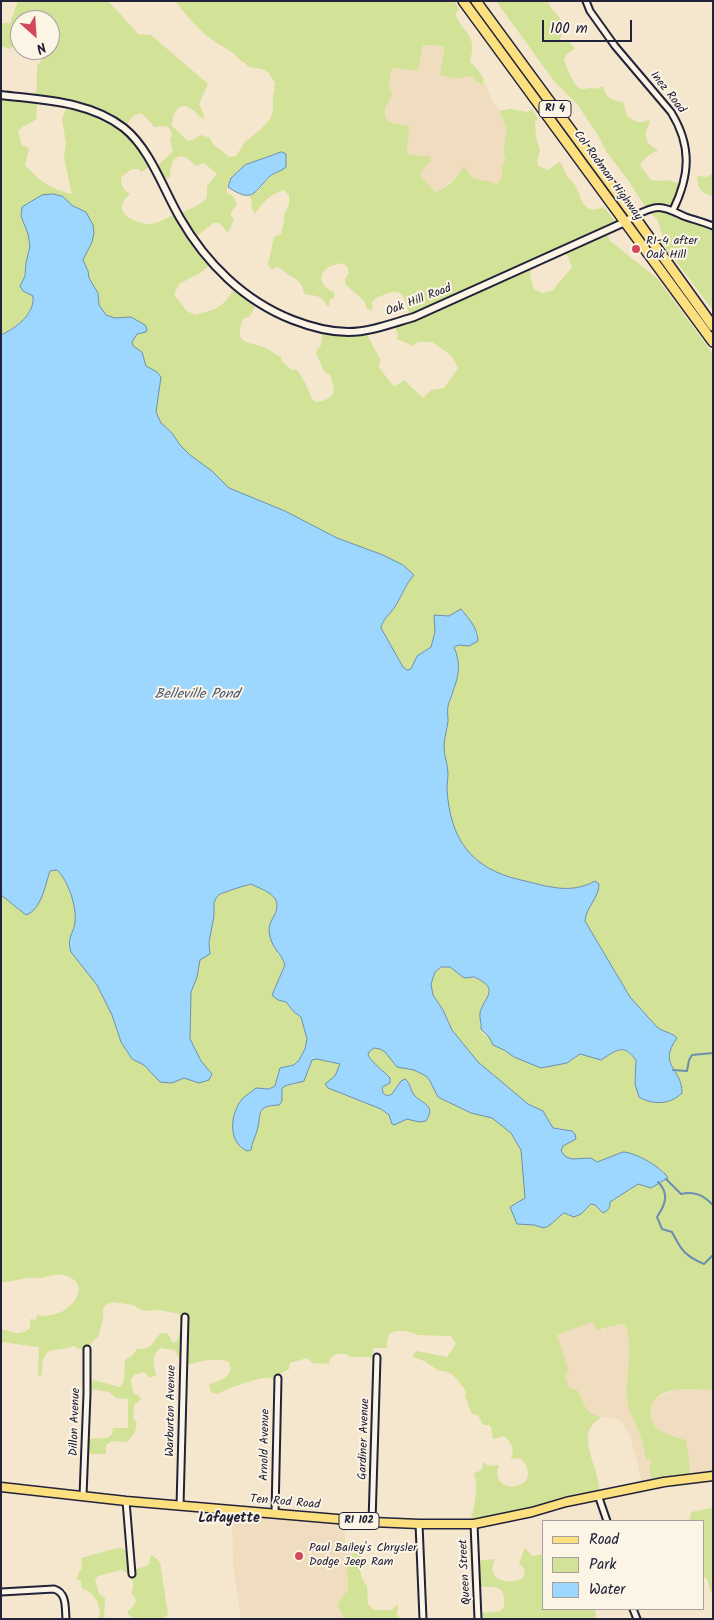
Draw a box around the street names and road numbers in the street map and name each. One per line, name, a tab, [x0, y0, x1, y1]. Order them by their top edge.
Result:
street label: Inez Road	[646, 69, 688, 117]
road number: RI 4	[539, 100, 571, 118]
street label: Col Rodman Highway	[570, 128, 644, 224]
street label: Oak Hill Road	[384, 282, 454, 320]
street label: Warburton Avenue	[164, 1365, 180, 1457]
street label: Dillon Avenue	[68, 1388, 84, 1456]
street label: Gardiner Avenue	[356, 1398, 374, 1480]
street label: Arnold Avenue	[258, 1409, 274, 1481]
street label: Ten Rod Road	[249, 1493, 321, 1513]
road number: RI 102	[339, 1512, 379, 1530]
street label: Queen Street	[457, 1539, 475, 1605]

